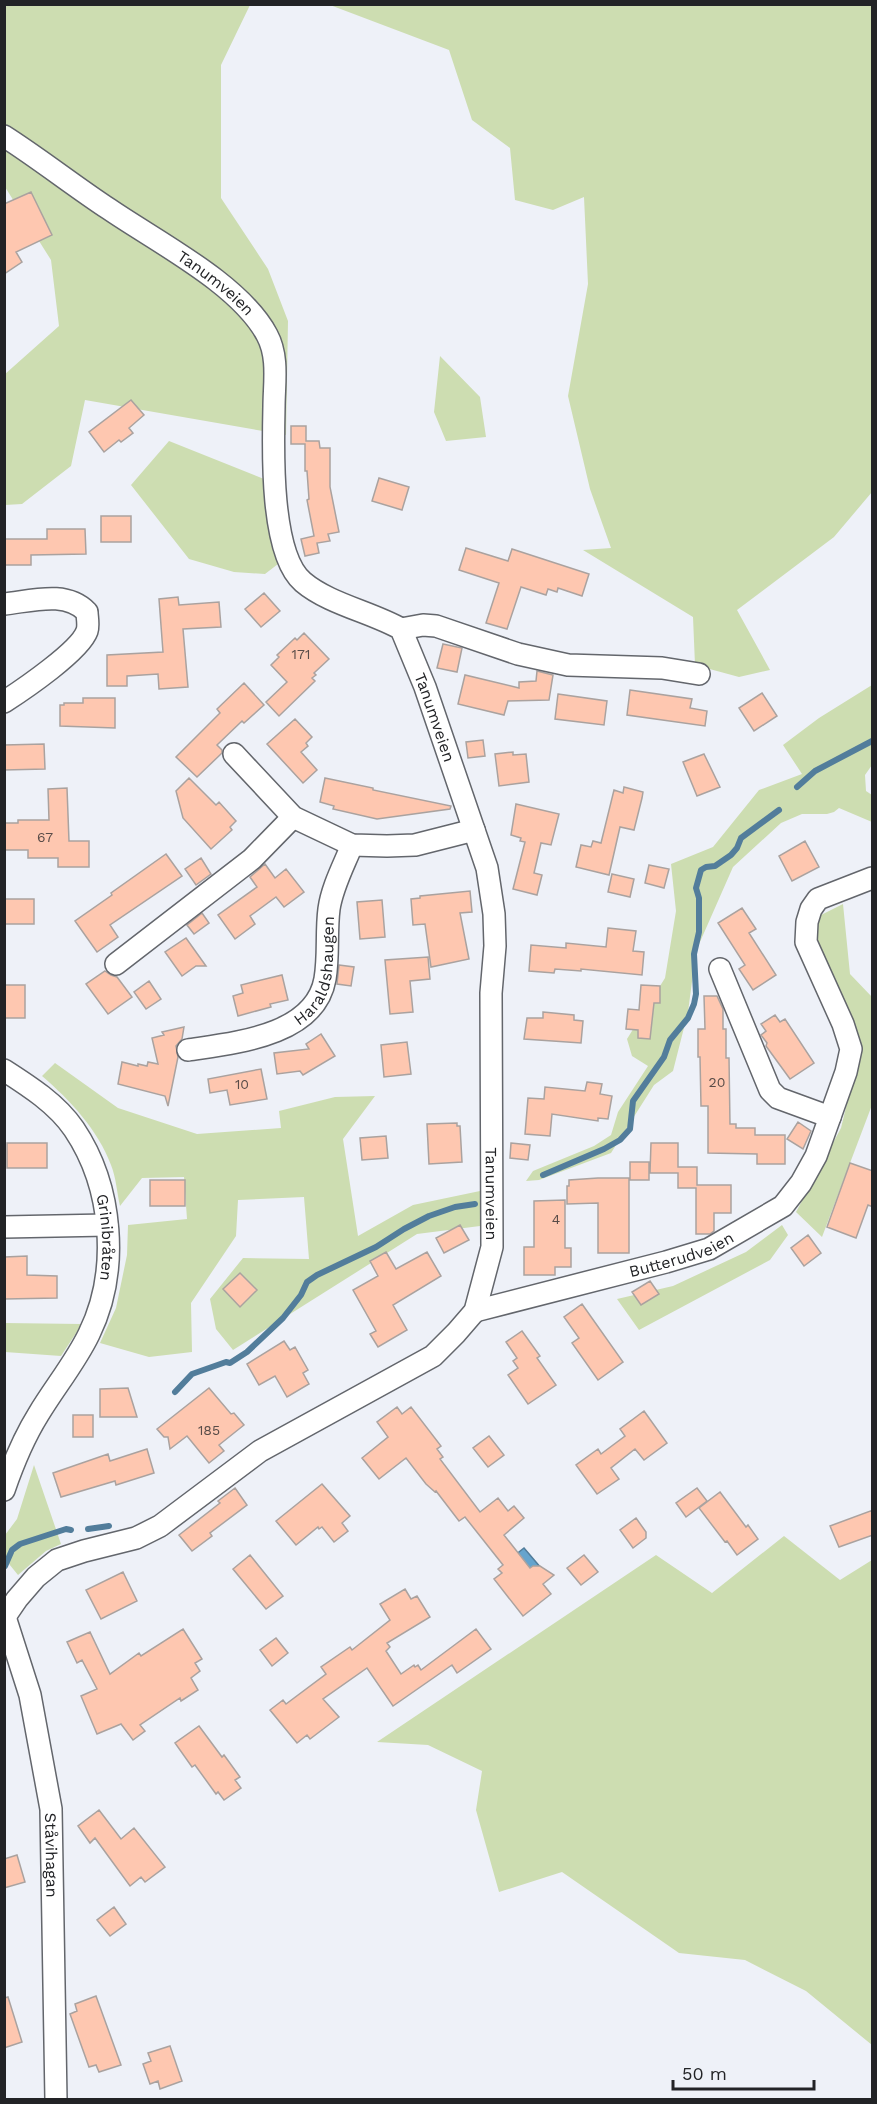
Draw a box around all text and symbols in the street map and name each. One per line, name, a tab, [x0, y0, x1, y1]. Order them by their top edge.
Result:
street label: Tanumveien	[174, 246, 258, 319]
house number: 171	[292, 646, 310, 662]
street label: Tanumveien	[411, 670, 459, 764]
house number: 67	[37, 829, 53, 845]
street label: Haraldshaugen	[290, 916, 338, 1029]
house number: 20	[709, 1074, 725, 1090]
house number: 10	[235, 1076, 249, 1092]
street label: Tanumveien	[482, 1147, 501, 1240]
street label: Grinibråten	[93, 1192, 118, 1282]
house number: 4	[552, 1211, 560, 1227]
street label: Butterudveien	[627, 1227, 737, 1281]
house number: 185	[198, 1422, 220, 1438]
street label: Ståvihagan	[42, 1813, 62, 1898]
scale bar	[673, 2053, 814, 2091]
text: 50 m	[682, 2063, 727, 2084]

